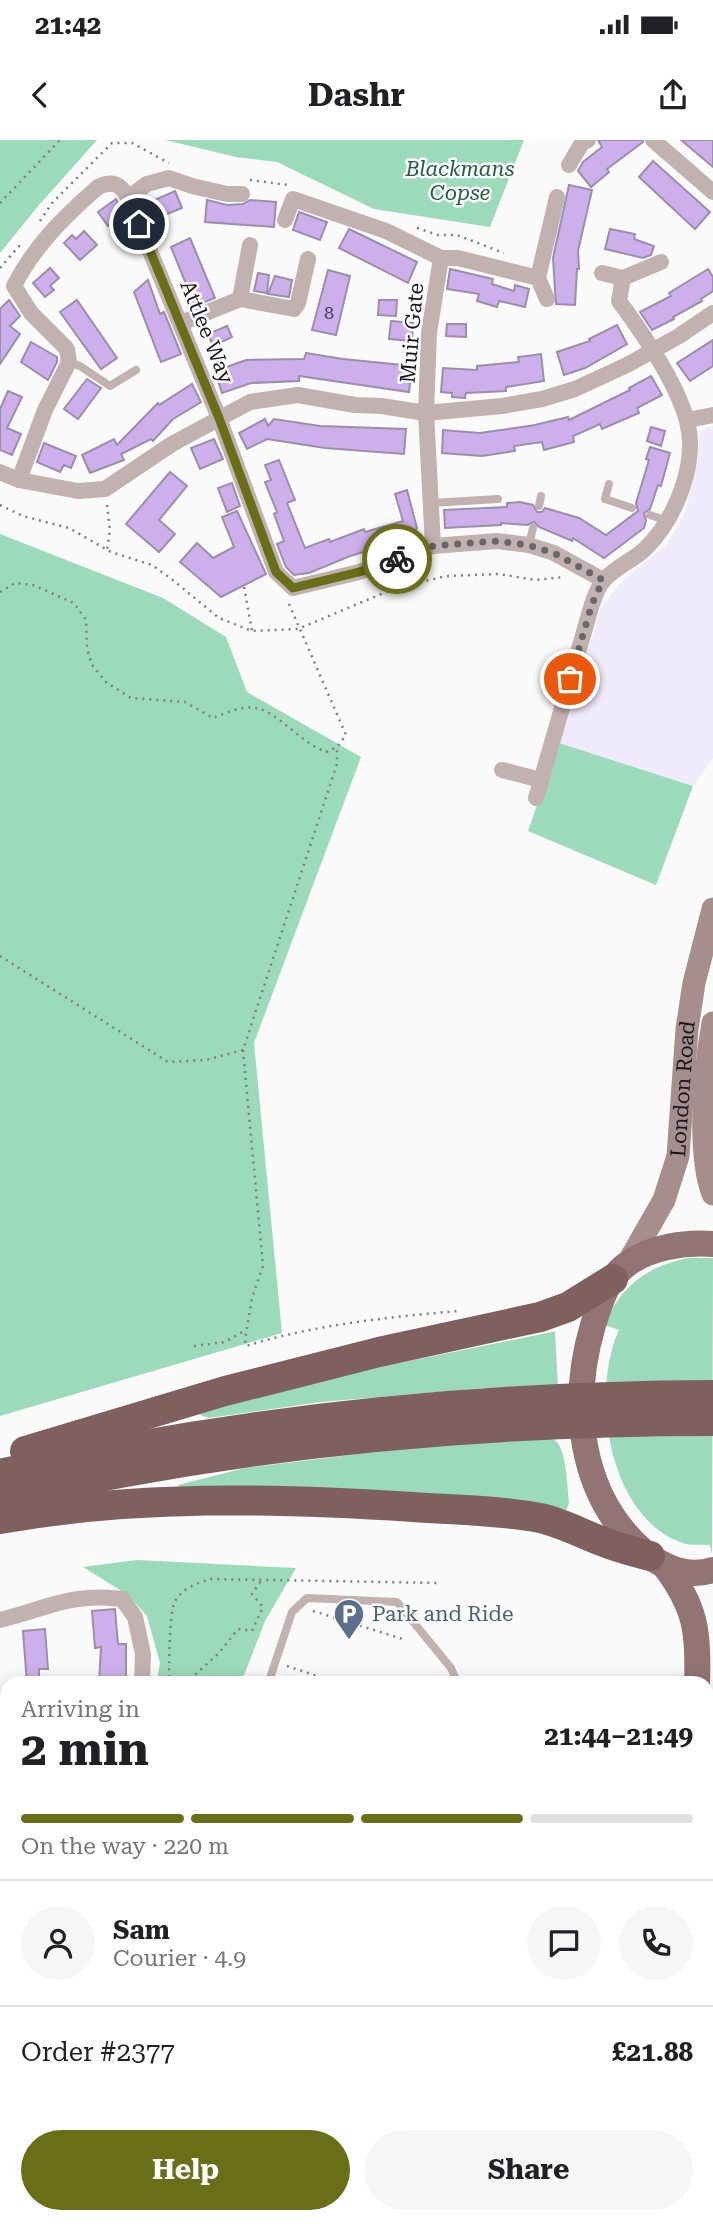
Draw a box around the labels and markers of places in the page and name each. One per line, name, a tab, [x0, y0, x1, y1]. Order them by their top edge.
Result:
pin	[109, 194, 169, 254]
pin	[540, 649, 600, 709]
parking icon: Park and Ride	[332, 1597, 366, 1641]
place label: Park and Ride	[372, 1602, 514, 1626]

